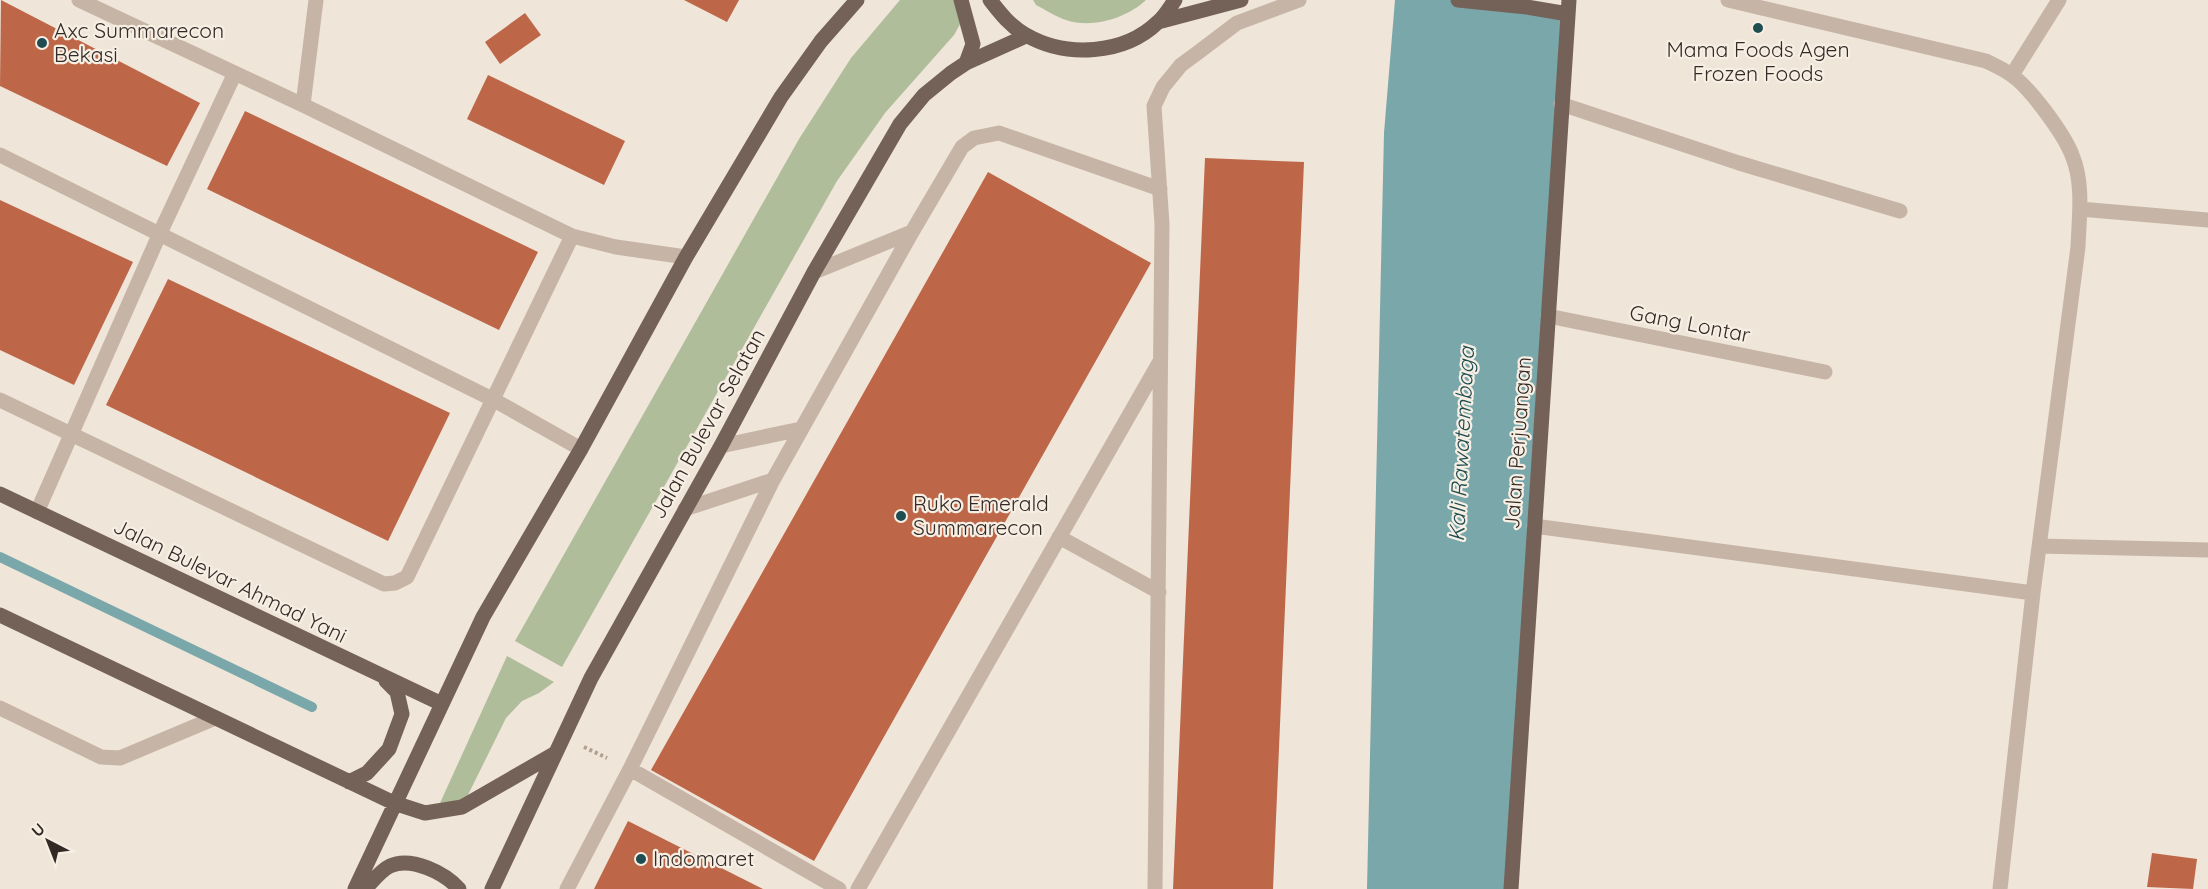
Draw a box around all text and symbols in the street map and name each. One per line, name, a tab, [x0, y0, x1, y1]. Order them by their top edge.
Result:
place label: Axc Summarecon Bekasi	[54, 17, 224, 67]
marker: Mama Foods Agen Frozen Foods	[1751, 21, 1765, 35]
marker: Axc Summarecon Bekasi	[35, 36, 49, 50]
place label: Mama Foods Agen Frozen Foods	[1666, 36, 1850, 86]
street label: Gang Lontar	[1628, 299, 1753, 347]
street label: Jalan Bulevar Selatan	[644, 324, 770, 523]
water label: Kali Rawatembaga	[1442, 344, 1480, 542]
street label: Jalan Perjuangan	[1498, 356, 1536, 530]
place label: Ruko Emerald Summarecon	[913, 490, 1049, 540]
marker: Ruko Emerald Summarecon	[894, 509, 908, 523]
street label: Jalan Bulevar Ahmad Yani	[110, 512, 351, 648]
north arrow	[18, 811, 78, 871]
text: U	[27, 819, 49, 841]
place label: Indomaret	[653, 845, 754, 871]
marker: Indomaret	[634, 852, 648, 866]

